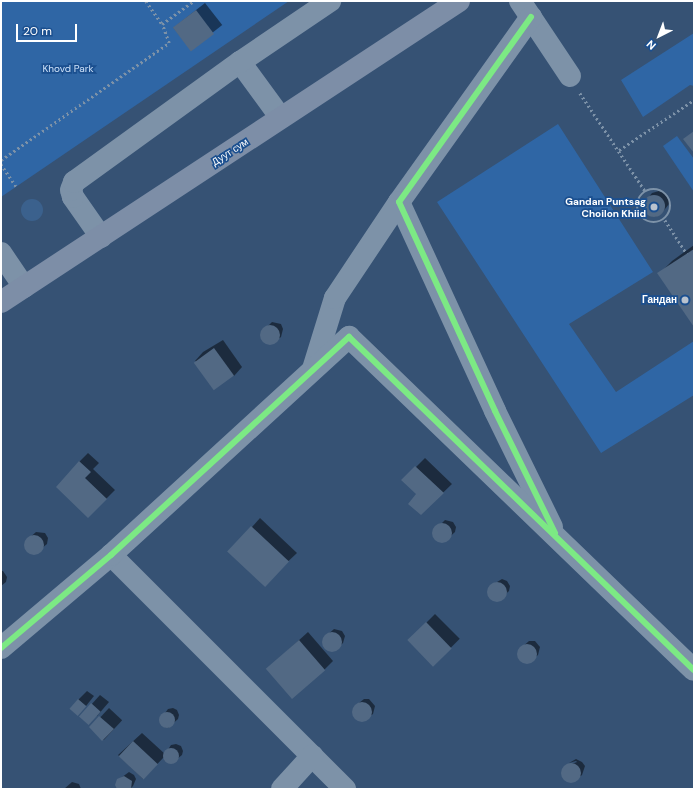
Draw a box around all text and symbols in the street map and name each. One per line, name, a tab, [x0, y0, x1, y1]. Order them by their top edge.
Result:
scale bar	[18, 16, 79, 42]
north arrow	[639, 16, 679, 56]
text: 20 m	[23, 23, 52, 39]
text: N	[643, 37, 659, 53]
park label: Khovd Park	[43, 63, 93, 75]
street label: Дуут сум	[210, 136, 250, 168]
place label: Gandan Puntsag Choilon Khiid	[565, 195, 646, 218]
marker: Gandan Puntsag Choilon Khiid	[649, 202, 659, 212]
place label: Гандан	[642, 294, 677, 306]
marker: Гандан	[680, 295, 690, 305]

